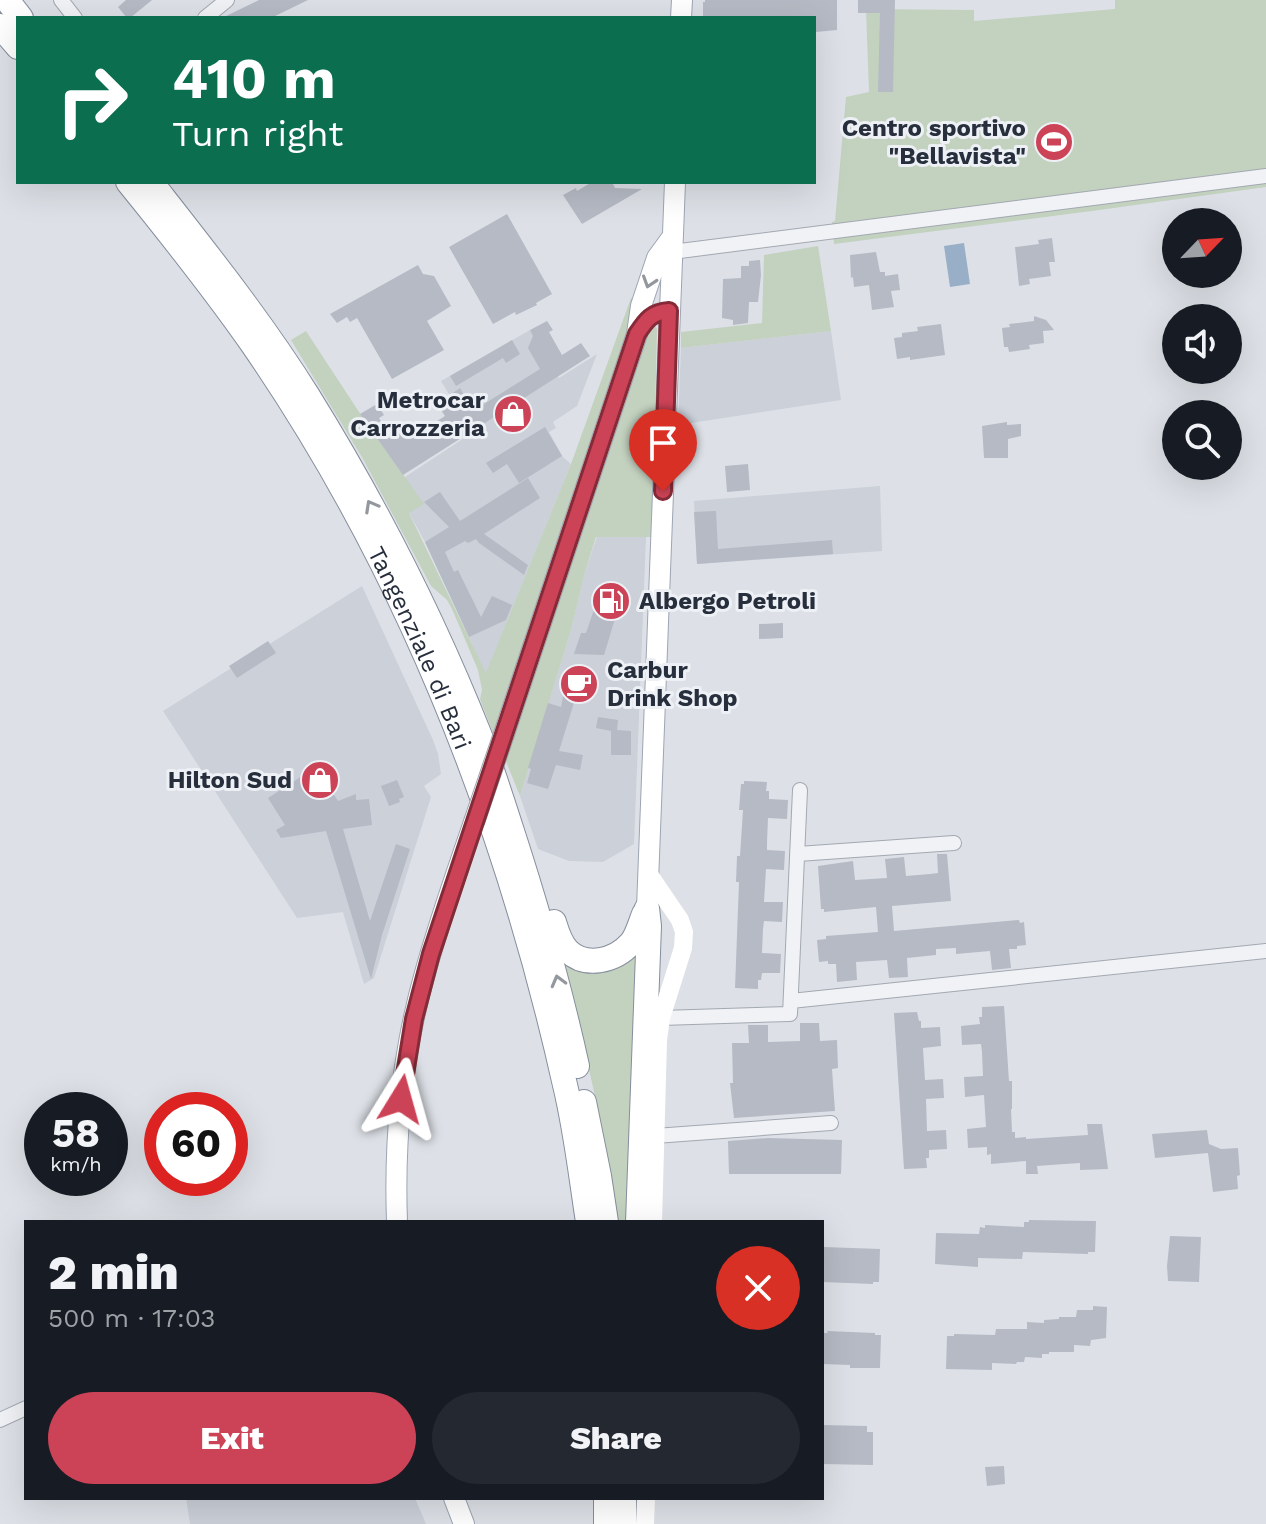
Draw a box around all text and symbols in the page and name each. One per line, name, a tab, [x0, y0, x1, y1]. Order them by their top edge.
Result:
text: 410 m	[172, 46, 336, 112]
icon: right	[40, 48, 144, 152]
text: Turn right	[172, 113, 343, 155]
place label: Centro sportivo "Bellavista"	[842, 114, 1026, 170]
sports icon: Centro sportivo "Bellavista"	[1033, 121, 1075, 163]
north arrow	[1162, 208, 1242, 288]
map controls	[1162, 208, 1242, 480]
one-way arrow	[642, 275, 658, 289]
button: sound	[1162, 304, 1242, 384]
place label: Metrocar Carrozzeria	[350, 386, 486, 442]
shop icon: Metrocar Carrozzeria	[492, 393, 534, 435]
button: search	[1162, 400, 1242, 480]
pin	[629, 409, 697, 491]
icon: arrive	[641, 421, 685, 465]
one-way arrow	[365, 500, 381, 514]
street label: Tangenziale di Bari	[362, 542, 477, 754]
fuel station icon: Albergo Petroli	[590, 580, 632, 622]
place label: Albergo Petroli	[639, 587, 816, 615]
place label: Carbur Drink Shop	[607, 656, 738, 712]
cafe icon: Carbur Drink Shop	[558, 663, 600, 705]
shop icon: Hilton Sud	[299, 759, 341, 801]
place label: Hilton Sud	[168, 766, 292, 794]
one-way arrow	[550, 974, 567, 988]
position arrow	[359, 1057, 443, 1141]
speed limit sign: 60	[144, 1092, 248, 1196]
text: 58	[52, 1110, 100, 1157]
text: km/h	[50, 1152, 102, 1176]
text: 2 min	[48, 1244, 179, 1301]
button: close	[716, 1246, 800, 1330]
text: 500 m · 17:03	[48, 1303, 215, 1333]
button: Exit	[48, 1392, 416, 1484]
button: Share	[432, 1392, 800, 1484]

